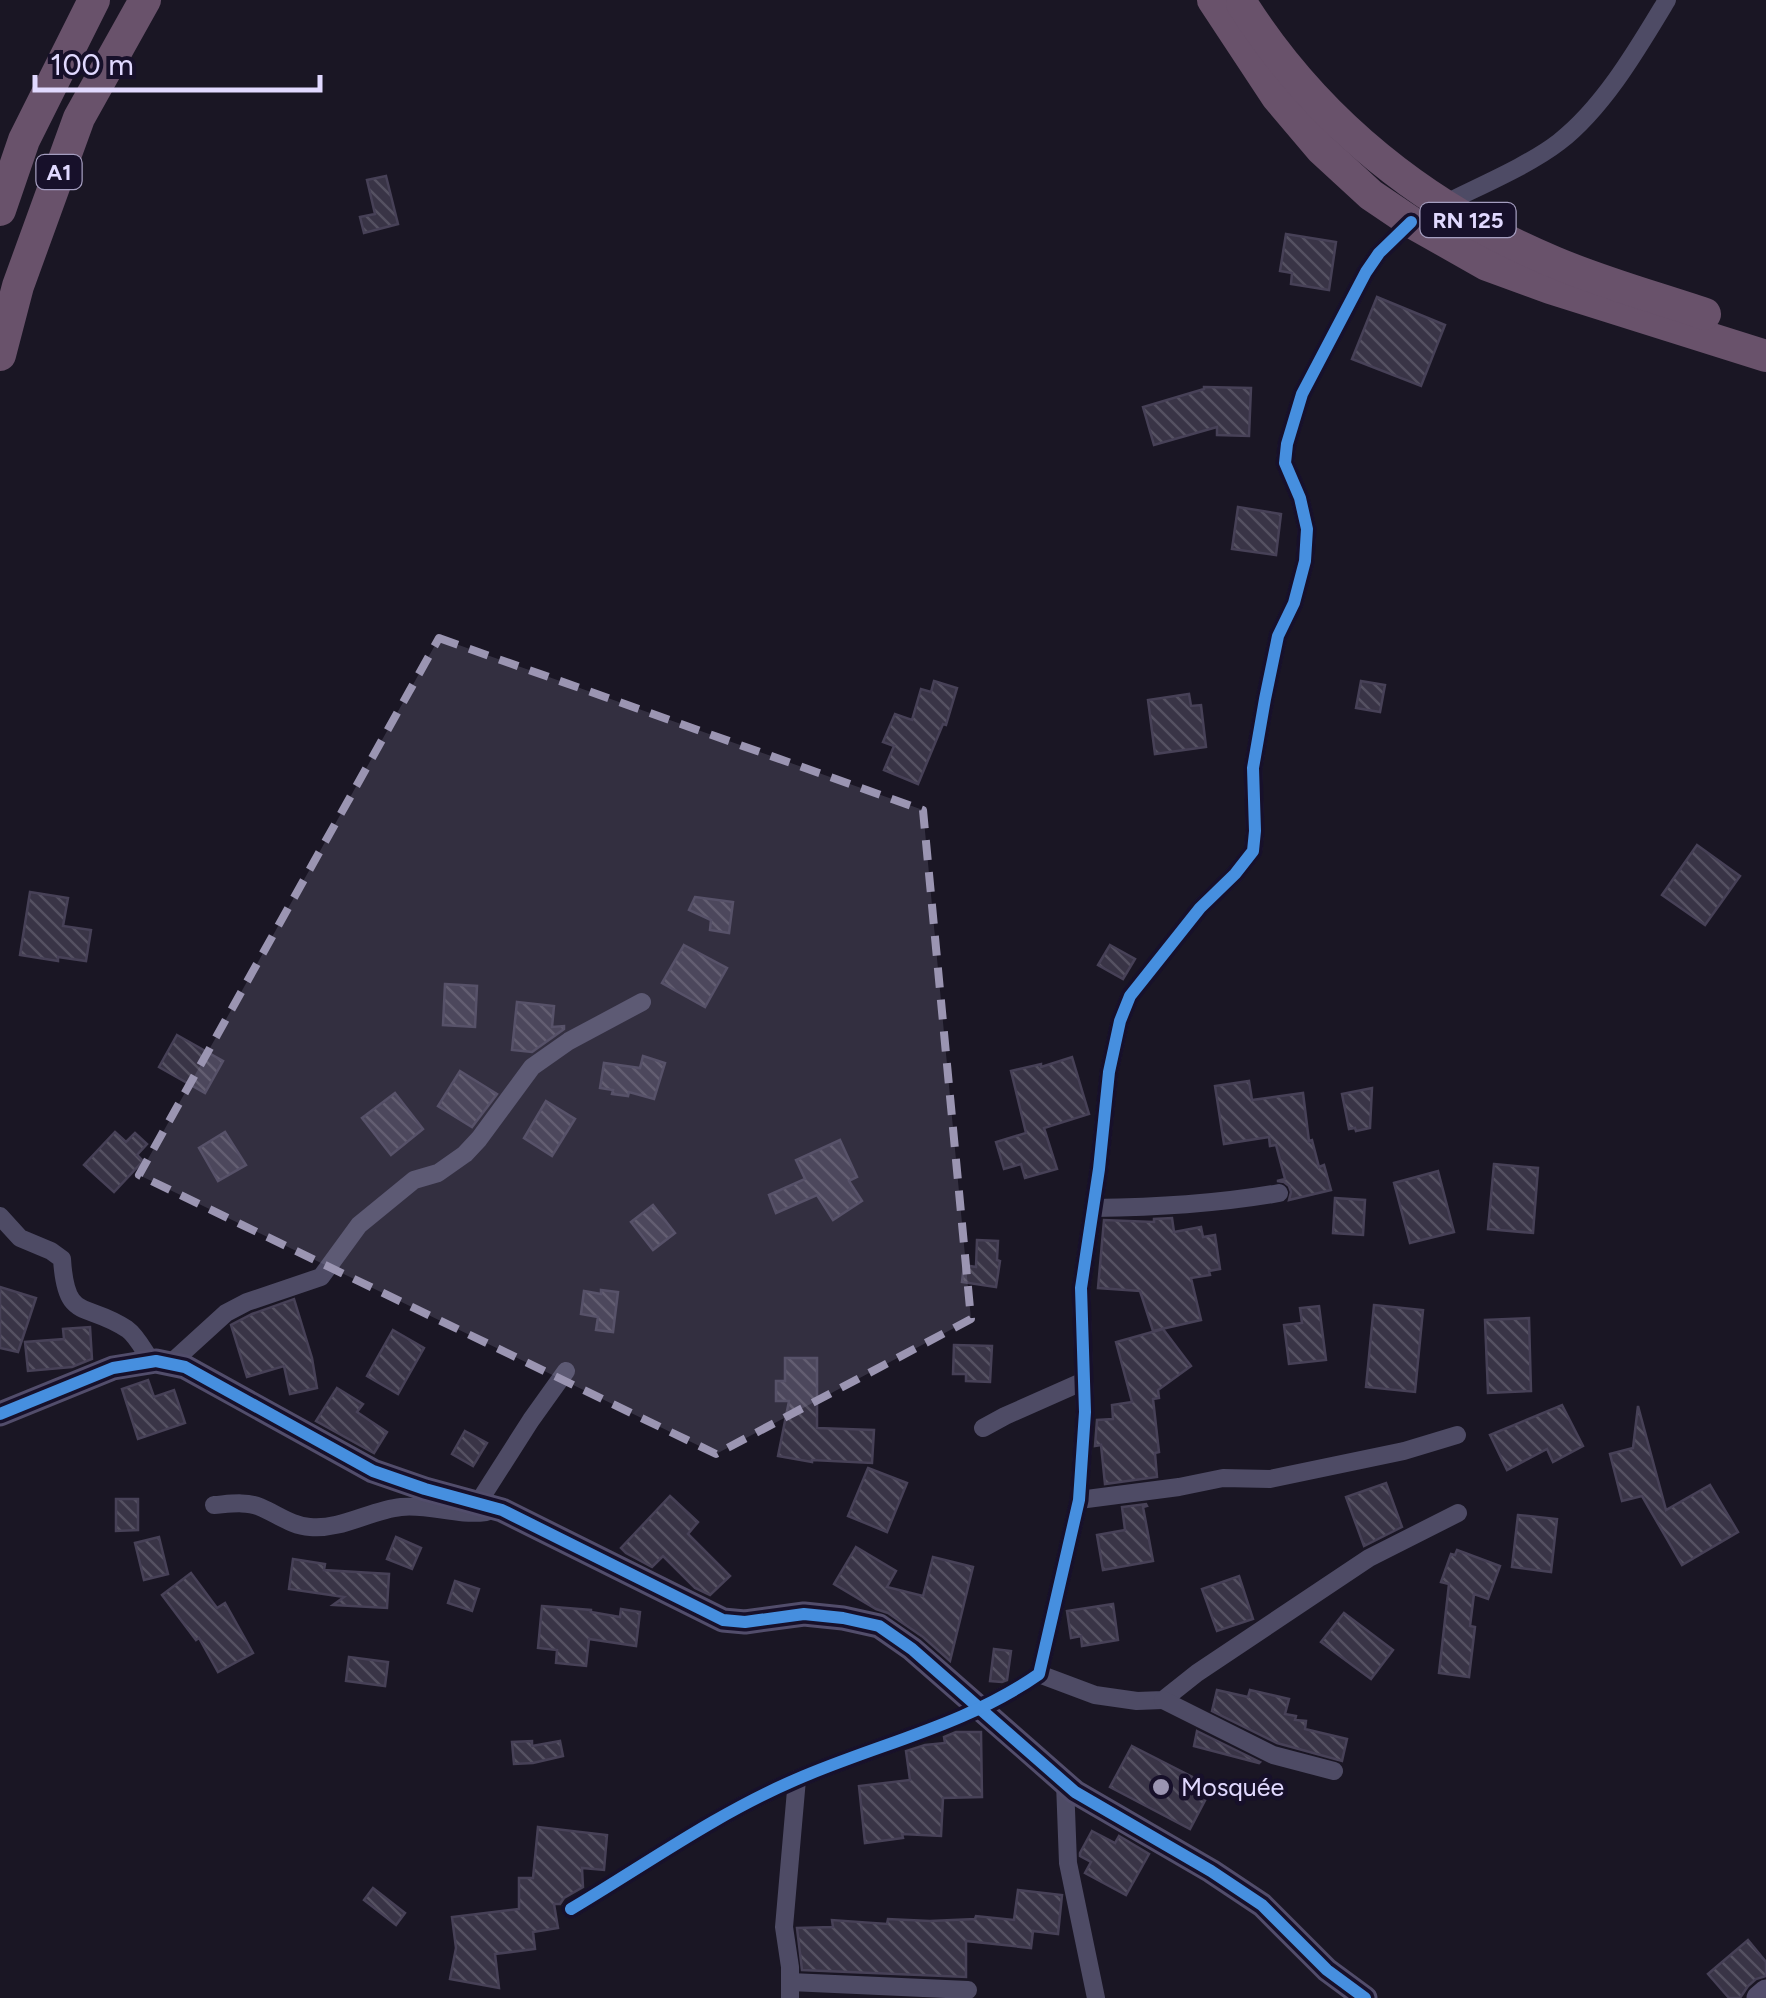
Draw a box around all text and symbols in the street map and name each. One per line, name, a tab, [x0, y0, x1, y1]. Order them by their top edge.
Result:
scale bar	[35, 30, 320, 92]
text: 100 m	[50, 46, 134, 83]
road number: A1	[36, 155, 82, 189]
road number: RN 125	[1420, 203, 1516, 237]
place label: Mosquée	[1181, 1772, 1284, 1802]
marker: Mosquée	[1150, 1776, 1172, 1798]

